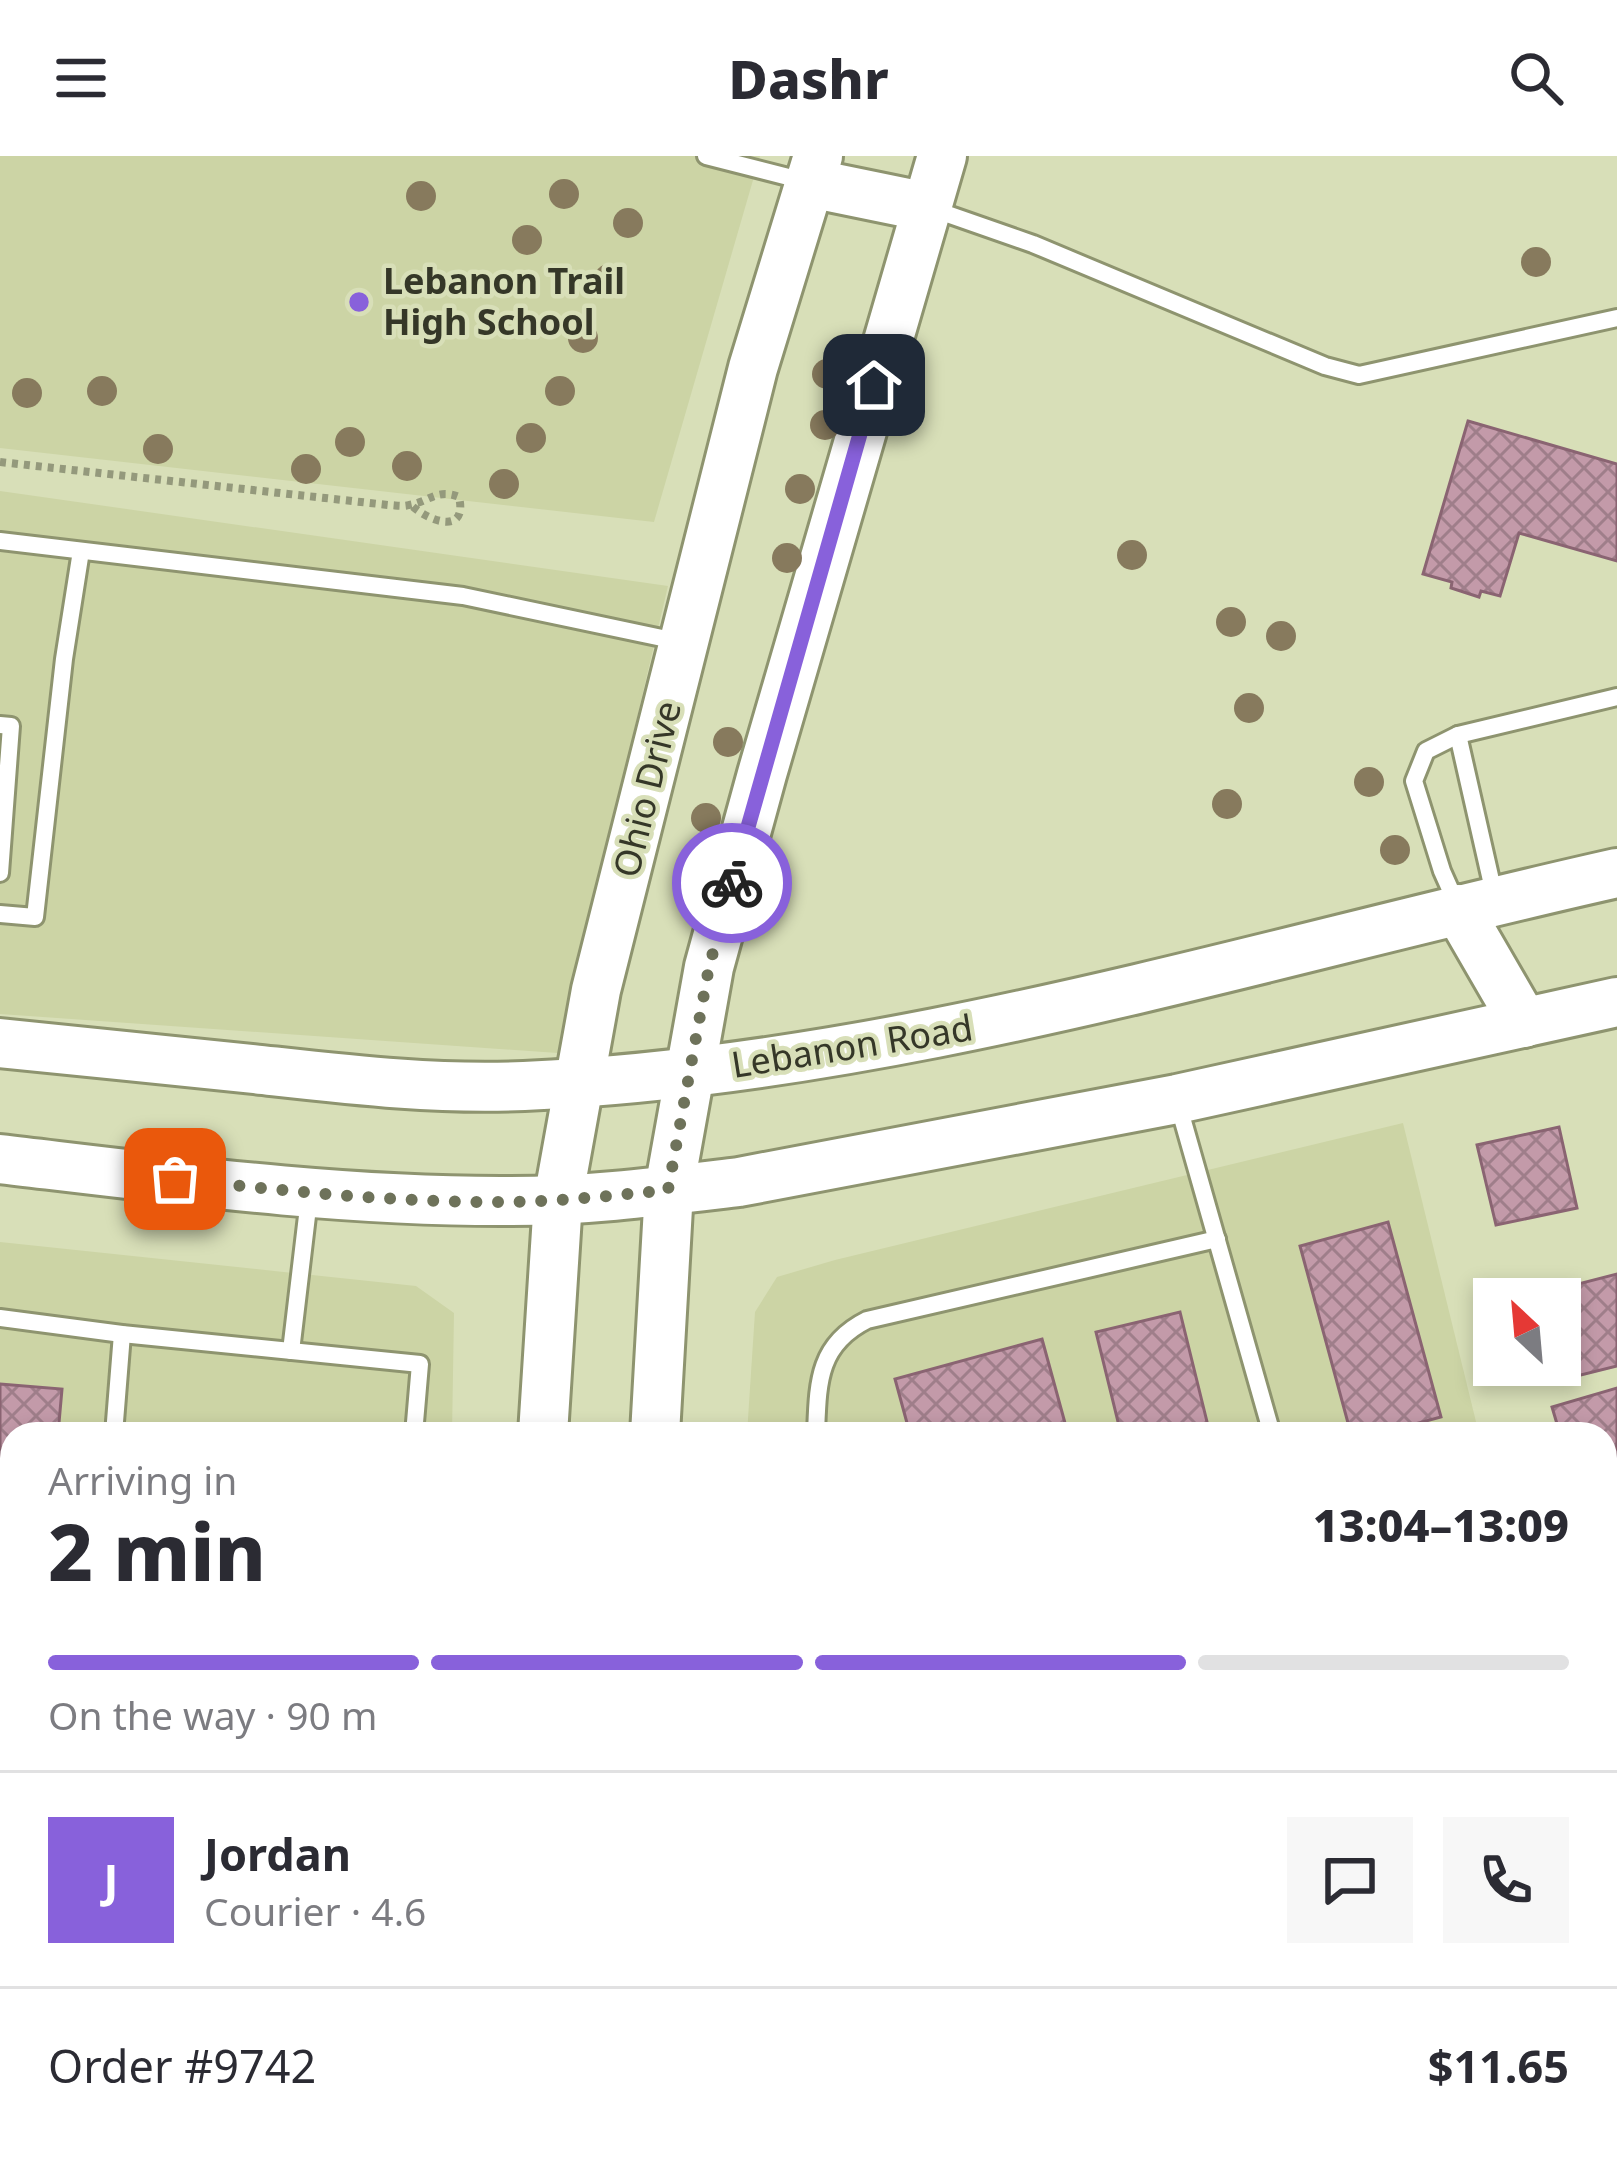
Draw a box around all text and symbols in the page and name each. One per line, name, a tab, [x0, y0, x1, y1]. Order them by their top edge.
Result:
text: Dashr	[728, 41, 889, 115]
icon: menu	[48, 45, 114, 111]
icon: search	[1503, 45, 1569, 111]
place label: Lebanon Trail High School	[383, 256, 625, 346]
marker: Lebanon Trail High School	[346, 289, 372, 315]
pin	[823, 334, 925, 436]
icon: home	[841, 352, 907, 418]
street label: Ohio Drive	[601, 696, 692, 882]
courier	[672, 823, 792, 943]
icon: bike	[699, 850, 765, 916]
street label: Lebanon Road	[728, 1002, 976, 1089]
pin	[124, 1128, 226, 1230]
icon: bag	[142, 1146, 208, 1212]
north arrow	[1473, 1278, 1581, 1386]
map controls	[1473, 1278, 1581, 1386]
text: Arriving in	[48, 1453, 237, 1506]
text: 13:04–13:09	[1313, 1494, 1569, 1555]
text: 2 min	[48, 1498, 266, 1604]
text: On the way · 90 m	[48, 1688, 377, 1741]
button: chat	[1287, 1817, 1413, 1943]
button: phone	[1443, 1817, 1569, 1943]
text: Jordan	[204, 1823, 351, 1884]
text: J	[104, 1849, 118, 1910]
text: Courier · 4.6	[204, 1884, 426, 1937]
text: Order #9742	[48, 2035, 316, 2096]
text: $11.65	[1428, 2035, 1569, 2096]

